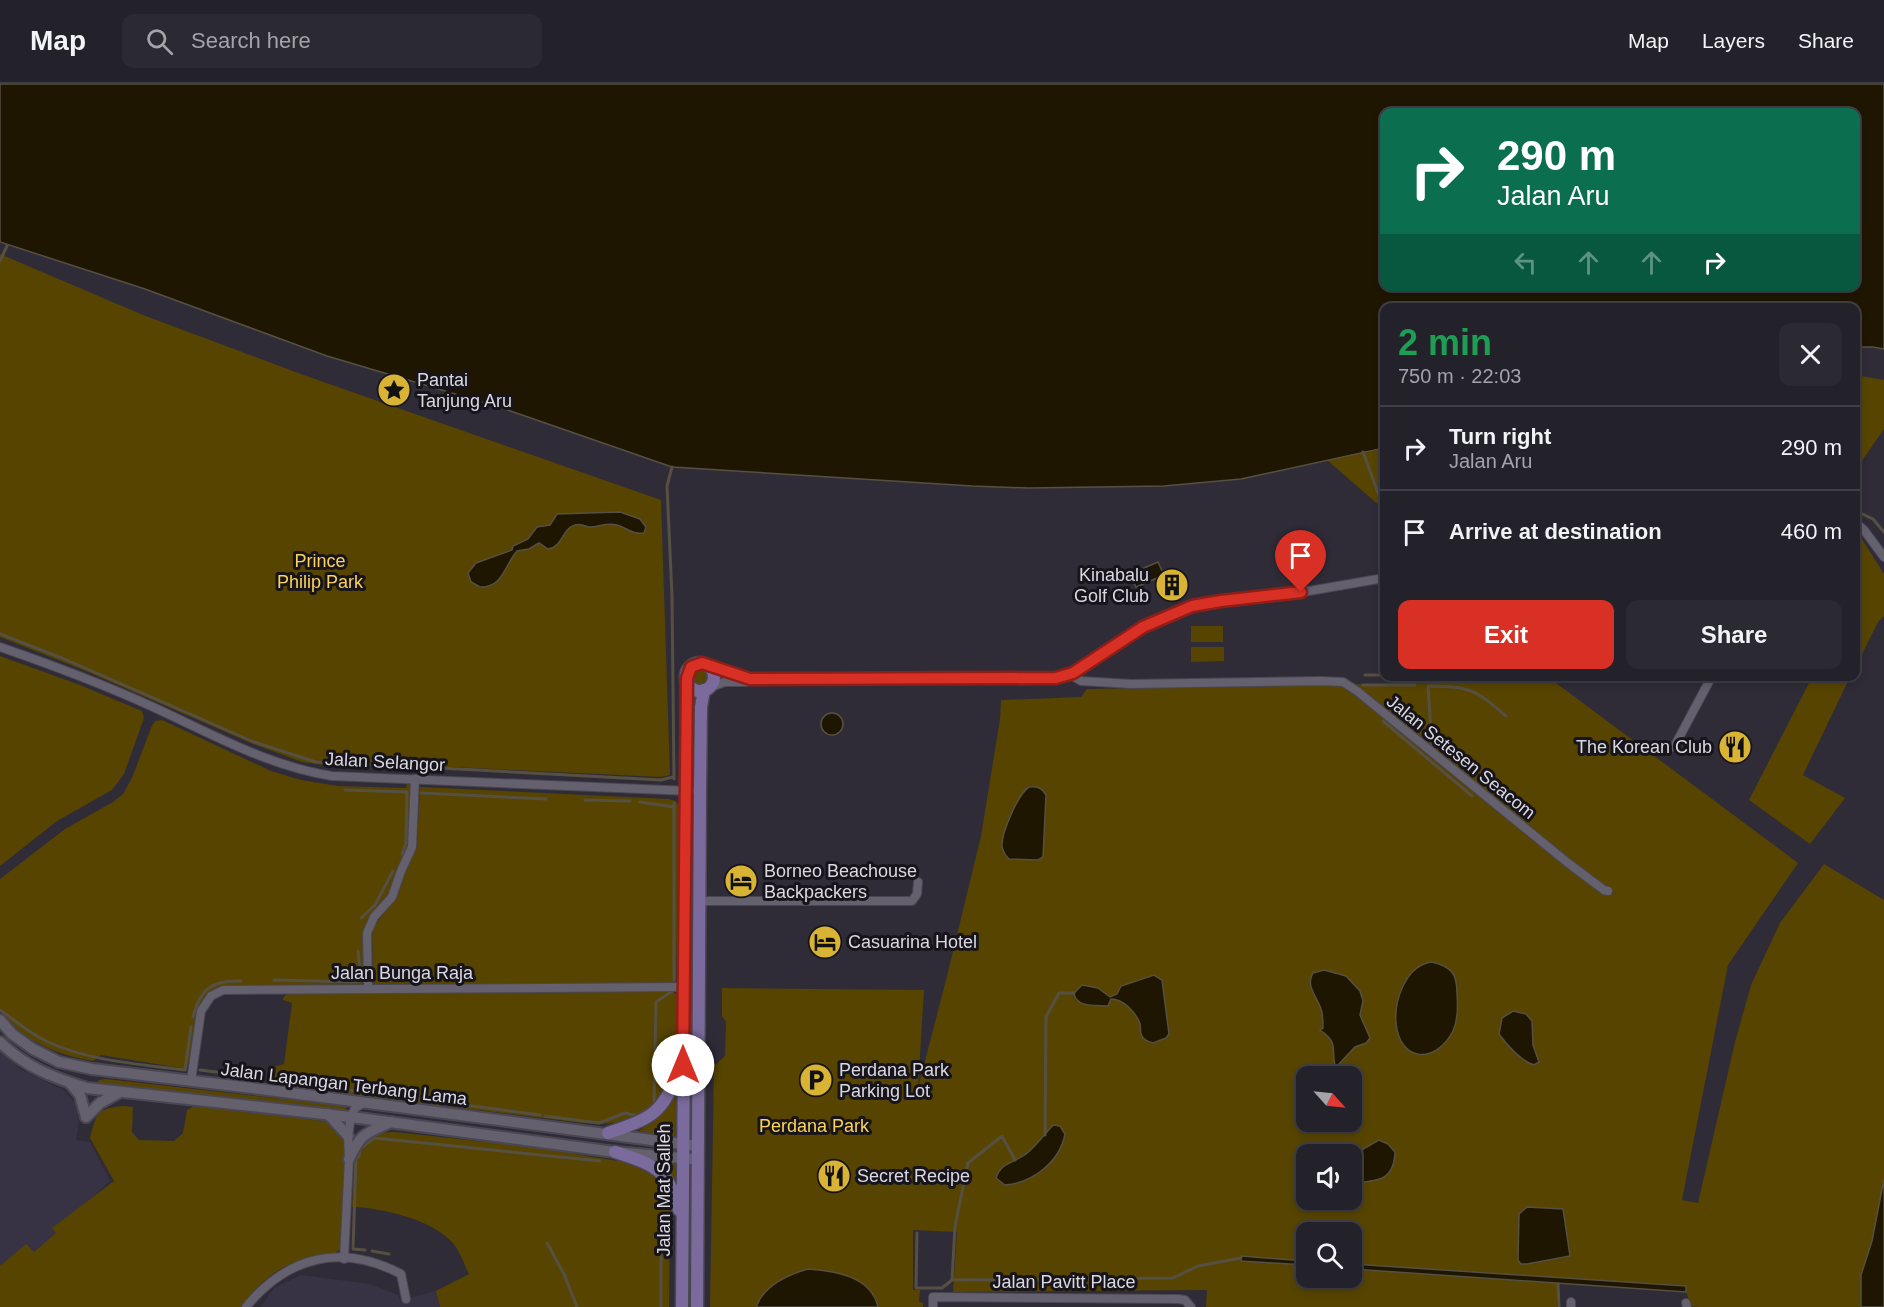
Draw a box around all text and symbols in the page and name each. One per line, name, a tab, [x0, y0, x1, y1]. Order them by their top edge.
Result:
search box	[122, 14, 542, 68]
text: Map	[30, 25, 86, 56]
icon: search	[143, 25, 176, 58]
text: Search here	[191, 28, 311, 53]
text: Map	[1628, 29, 1669, 52]
text: Layers	[1702, 29, 1765, 52]
text: Share	[1798, 29, 1854, 52]
icon: right	[1398, 132, 1476, 210]
text: 290 m	[1497, 132, 1616, 179]
text: Jalan Aru	[1497, 181, 1610, 211]
icon: left	[1509, 246, 1542, 279]
icon: ahead	[1572, 246, 1605, 279]
icon: ahead	[1635, 246, 1668, 279]
icon: right	[1698, 246, 1731, 279]
text: 2 min	[1398, 322, 1492, 363]
button: close	[1779, 323, 1842, 386]
text: 750 m · 22:03	[1398, 365, 1521, 387]
place label: Pantai Tanjung Aru	[417, 370, 512, 411]
place icon: Pantai Tanjung Aru	[376, 372, 412, 408]
text: Turn right	[1449, 424, 1551, 449]
icon: right	[1398, 432, 1431, 465]
text: 290 m	[1781, 435, 1842, 460]
text: Jalan Aru	[1449, 450, 1532, 472]
icon: arrive	[1398, 516, 1431, 549]
text: Arrive at destination	[1449, 519, 1662, 544]
text: 460 m	[1781, 519, 1842, 544]
pin	[1275, 530, 1326, 592]
icon: arrive	[1284, 539, 1317, 572]
park label: Prince Philip Park	[277, 551, 364, 592]
place label: Kinabalu Golf Club	[1074, 565, 1149, 606]
building icon: Kinabalu Golf Club	[1154, 567, 1190, 603]
button: Exit	[1398, 600, 1614, 669]
button: Share	[1626, 600, 1842, 669]
street label: Jalan Setesen Seacom	[1383, 691, 1539, 823]
restaurant icon: The Korean Club	[1717, 729, 1753, 765]
place label: The Korean Club	[1576, 737, 1712, 757]
street label: Jalan Selangor	[325, 749, 445, 775]
place label: Borneo Beachouse Backpackers	[764, 861, 917, 902]
hotel icon: Borneo Beachouse Backpackers	[723, 863, 759, 899]
hotel icon: Casuarina Hotel	[807, 924, 843, 960]
place label: Casuarina Hotel	[848, 932, 977, 952]
street label: Jalan Bunga Raja	[331, 963, 474, 983]
position arrow	[651, 1033, 715, 1097]
street label: Jalan Lapangan Terbang Lama	[220, 1059, 469, 1109]
place label: Perdana Park Parking Lot	[839, 1060, 950, 1101]
parking icon: Perdana Park Parking Lot	[798, 1062, 834, 1098]
north arrow	[1296, 1066, 1362, 1132]
map controls	[1296, 1066, 1362, 1288]
park label: Perdana Park	[759, 1116, 870, 1136]
street label: Jalan Mat Salleh	[654, 1123, 674, 1257]
button: sound	[1296, 1144, 1362, 1210]
restaurant icon: Secret Recipe	[816, 1158, 852, 1194]
place label: Secret Recipe	[857, 1166, 970, 1186]
button: search	[1296, 1222, 1362, 1288]
street label: Jalan Pavitt Place	[992, 1272, 1136, 1292]

